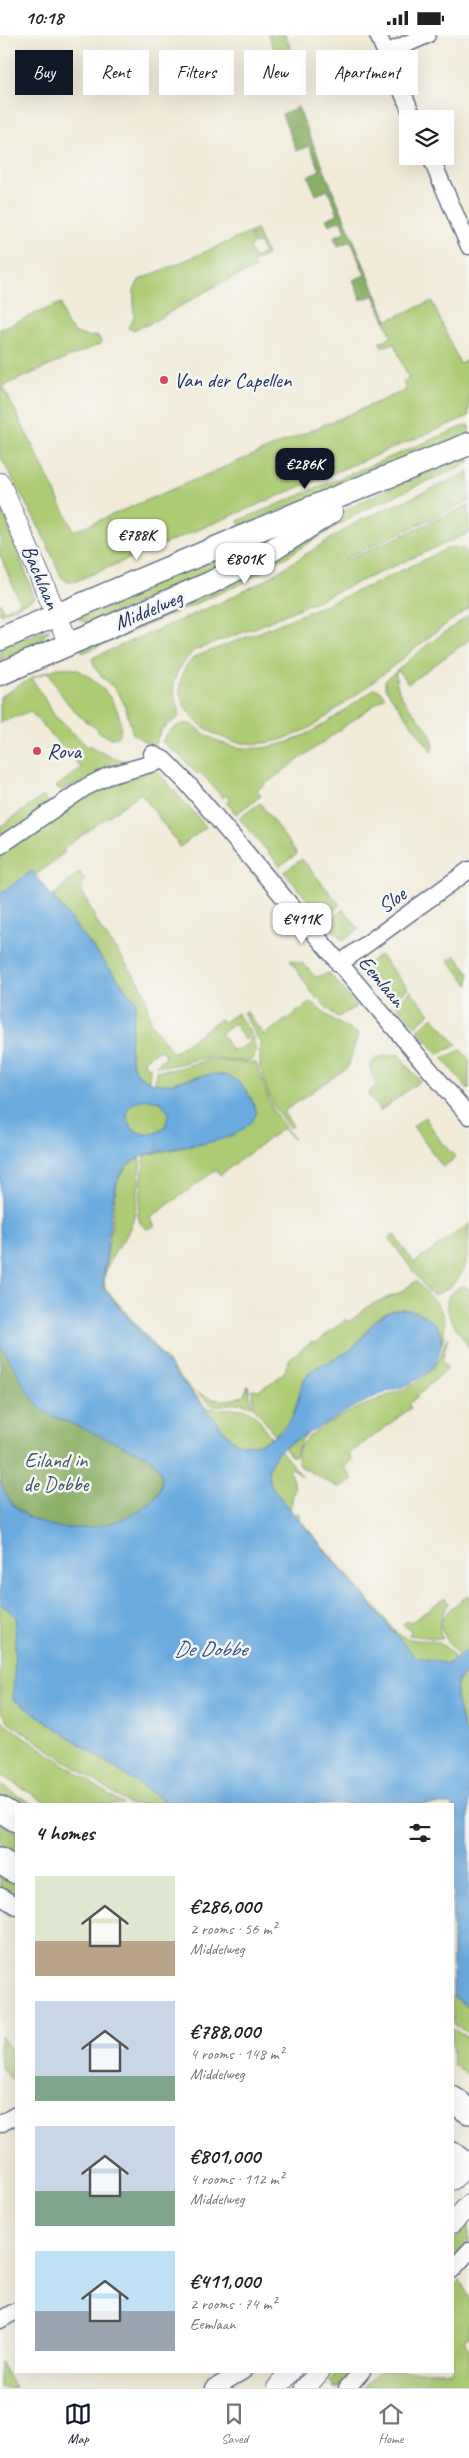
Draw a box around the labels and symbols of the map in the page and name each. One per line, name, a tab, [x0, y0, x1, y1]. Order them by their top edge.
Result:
place label: Van der Capellen	[174, 367, 292, 393]
marker: Van der Capellen	[158, 374, 170, 386]
pin: €286K	[270, 447, 340, 490]
pin: €788K	[102, 519, 172, 561]
street label: Bachlaan	[16, 541, 66, 613]
pin: €801K	[210, 543, 280, 585]
street label: Middelweg	[110, 584, 187, 636]
place label: Rova	[47, 738, 83, 764]
marker: Rova	[31, 745, 43, 757]
street label: Sloe	[373, 880, 412, 919]
pin: €411K	[267, 903, 337, 945]
street label: Eemlaan	[353, 950, 412, 1013]
park label: Eiland in de Dobbe	[24, 1447, 90, 1497]
water label: De Dobbe	[174, 1635, 249, 1663]

